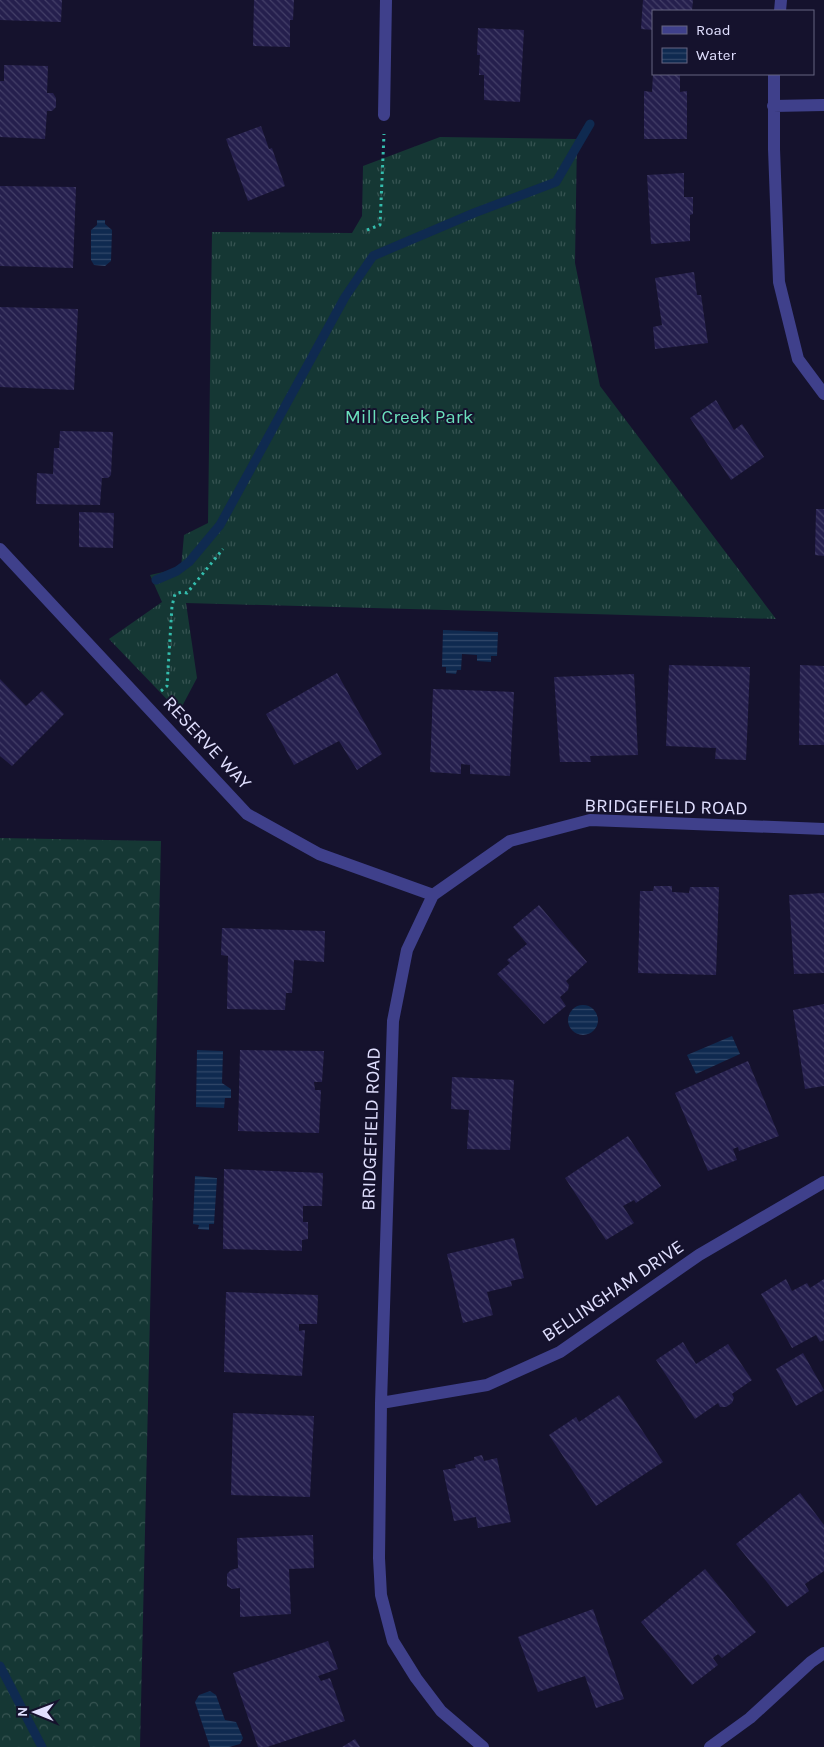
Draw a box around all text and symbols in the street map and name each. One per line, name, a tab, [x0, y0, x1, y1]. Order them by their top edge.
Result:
legend	[652, 10, 814, 75]
text: Road	[696, 21, 731, 39]
text: Water	[696, 46, 737, 64]
park label: Mill Creek Park	[345, 406, 474, 428]
street label: RESERVE WAY	[158, 692, 256, 795]
street label: BRIDGEFIELD ROAD	[584, 795, 748, 819]
street label: BRIDGEFIELD ROAD	[357, 1047, 385, 1211]
street label: BELLINGHAM DRIVE	[538, 1235, 688, 1347]
north arrow	[10, 1687, 60, 1737]
text: N	[14, 1707, 31, 1717]

